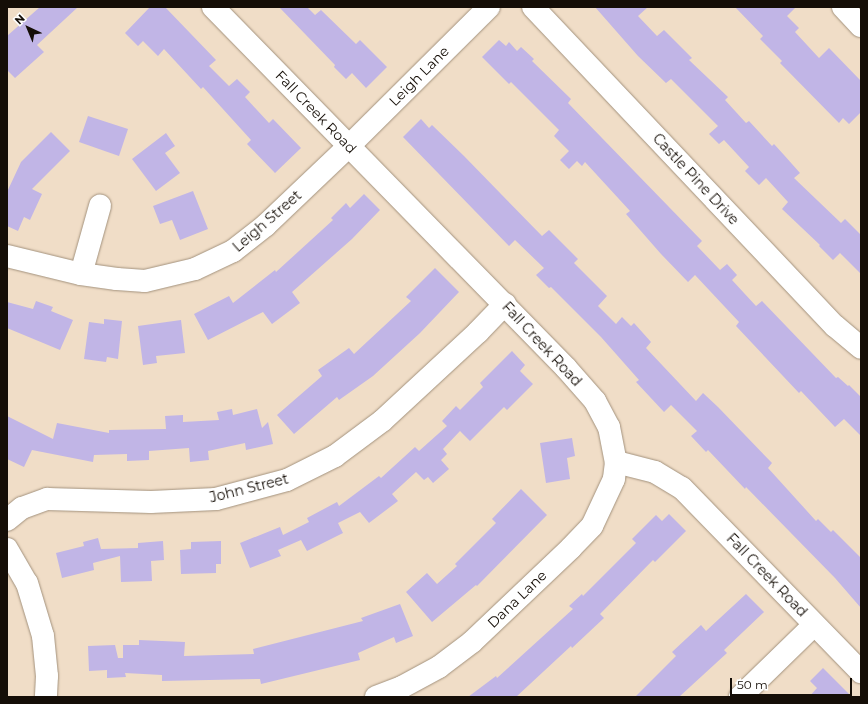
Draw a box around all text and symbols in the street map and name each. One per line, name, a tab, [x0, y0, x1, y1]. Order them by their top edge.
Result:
north arrow	[8, 8, 48, 48]
text: N	[12, 11, 28, 27]
street label: Leigh Lane	[386, 43, 452, 109]
street label: Fall Creek Road	[272, 67, 360, 157]
street label: Castle Pine Drive	[649, 130, 743, 228]
street label: Leigh Street	[229, 187, 305, 255]
street label: Fall Creek Road	[499, 298, 585, 390]
street label: John Street	[208, 470, 290, 506]
street label: Fall Creek Road	[723, 530, 811, 620]
street label: Dana Lane	[484, 567, 550, 631]
scale bar	[732, 670, 854, 696]
text: 50 m	[737, 677, 768, 692]

